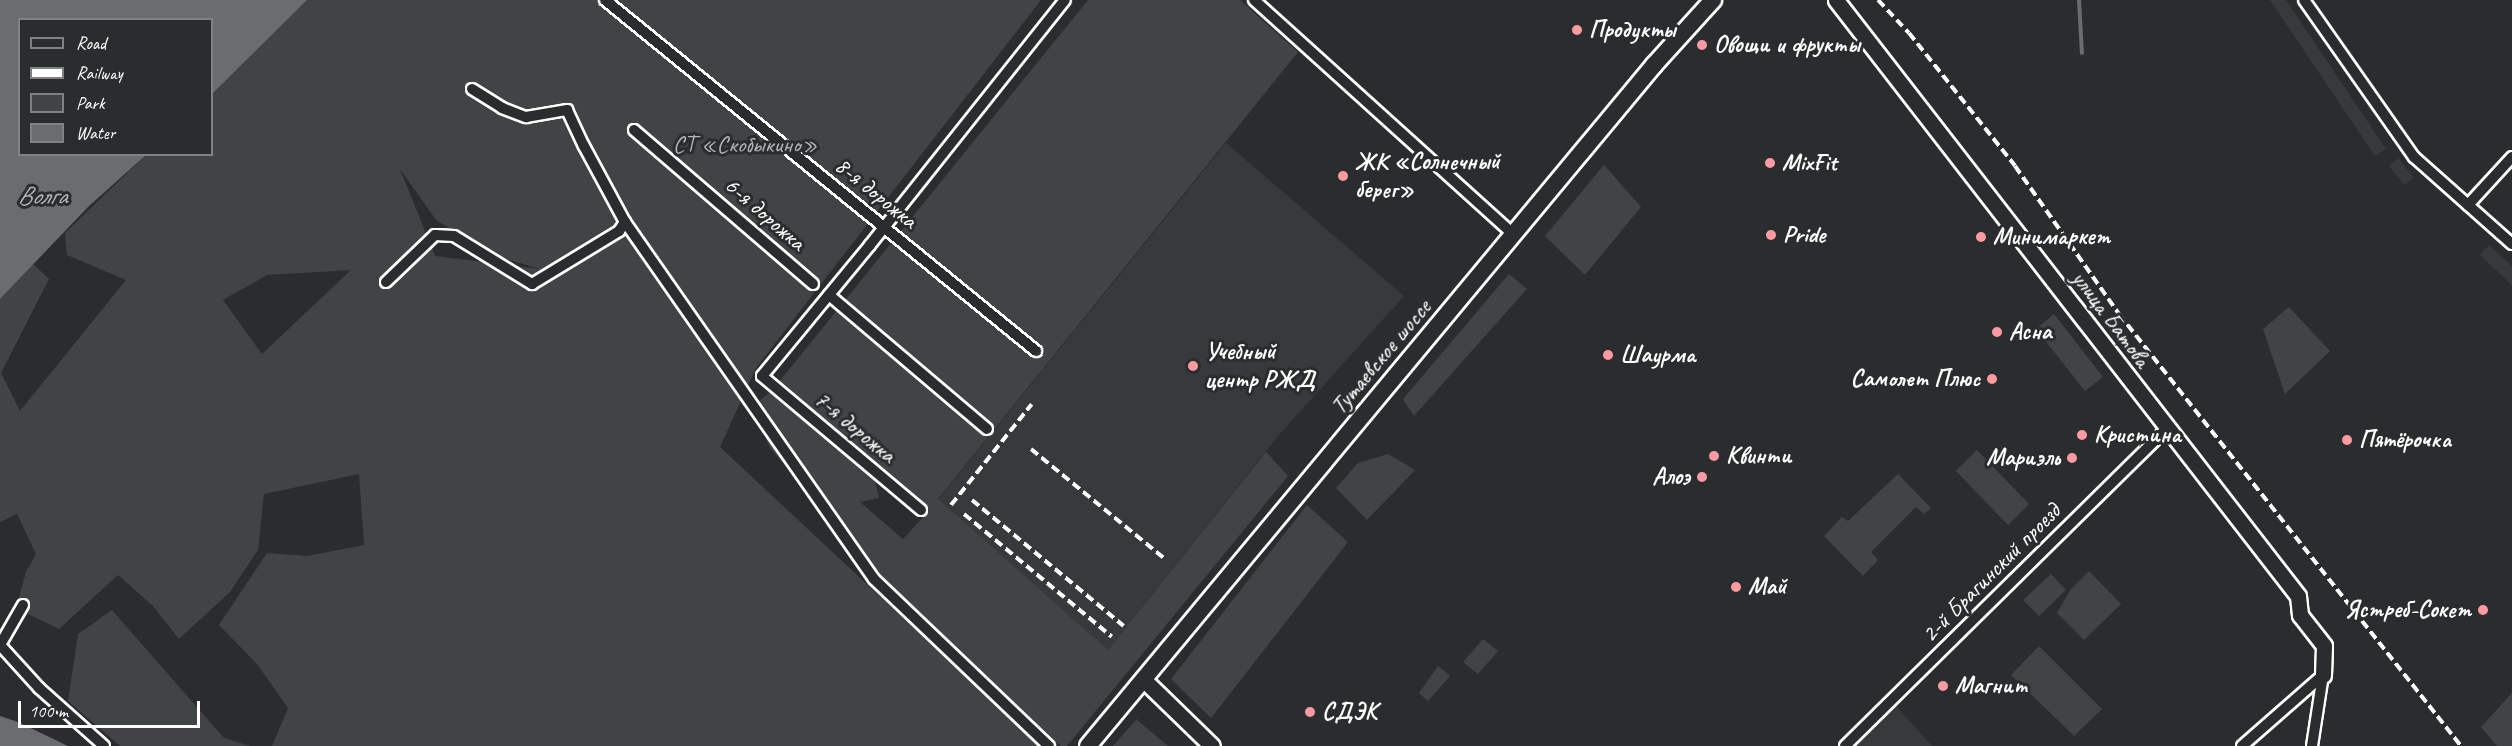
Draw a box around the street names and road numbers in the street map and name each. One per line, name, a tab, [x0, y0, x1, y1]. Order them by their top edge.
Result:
street label: 8-я дорожка	[829, 151, 923, 235]
street label: 6-я дорожка	[719, 171, 811, 257]
street label: улица Батова	[2066, 266, 2156, 372]
street label: Тутаевское шоссе	[1324, 293, 1438, 421]
street label: 7-я дорожка	[809, 385, 901, 469]
street label: 2-й Брагинский проезд	[1915, 497, 2067, 649]

